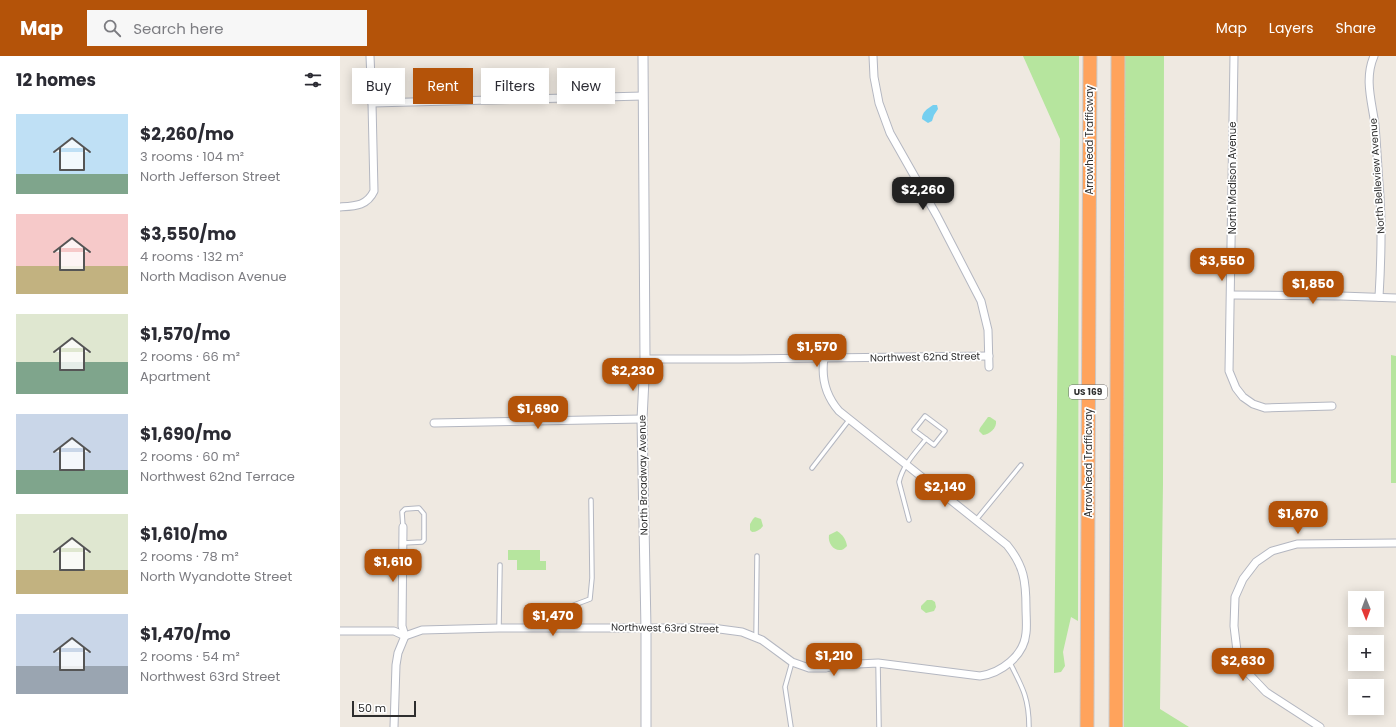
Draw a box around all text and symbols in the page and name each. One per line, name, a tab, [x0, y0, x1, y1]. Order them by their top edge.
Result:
search box	[87, 10, 367, 46]
text: Map	[20, 15, 63, 42]
icon: search	[101, 17, 123, 39]
text: Search here	[133, 18, 224, 39]
text: Map	[1216, 18, 1247, 38]
text: Layers	[1269, 18, 1313, 38]
text: Share	[1335, 18, 1376, 38]
text: 12 homes	[16, 68, 96, 92]
chip: Buy	[352, 68, 405, 104]
chip: Rent	[413, 68, 473, 104]
chip: Filters	[481, 68, 549, 104]
chip: New	[557, 68, 615, 104]
icon: filters	[302, 69, 324, 91]
street label: Arrowhead Trafficway	[1082, 85, 1097, 195]
street label: North Belleview Avenue	[1365, 118, 1389, 234]
text: $2,260/mo	[140, 122, 234, 146]
street label: North Madison Avenue	[1225, 122, 1240, 234]
icon: home	[48, 130, 96, 178]
text: 3 rooms · 104 m²	[140, 147, 244, 166]
text: North Jefferson Street	[140, 167, 280, 186]
pin: $2,260	[890, 177, 956, 211]
text: $2,260	[901, 180, 945, 199]
text: $3,550/mo	[140, 222, 236, 246]
icon: home	[48, 230, 96, 278]
text: 4 rooms · 132 m²	[140, 247, 243, 266]
pin: $3,550	[1189, 248, 1255, 282]
text: $3,550	[1199, 251, 1245, 270]
text: North Madison Avenue	[140, 267, 287, 286]
pin: $1,850	[1280, 271, 1346, 305]
text: $1,850	[1292, 274, 1334, 293]
text: $1,570/mo	[140, 322, 230, 346]
icon: home	[48, 330, 96, 378]
pin: $1,570	[784, 334, 850, 368]
text: $1,570	[796, 337, 838, 356]
text: 2 rooms · 66 m²	[140, 347, 240, 366]
street label: Northwest 62nd Street	[870, 349, 981, 365]
pin: $2,230	[600, 358, 666, 392]
text: $2,230	[611, 361, 655, 380]
text: Apartment	[140, 367, 210, 386]
road number: US 169	[1069, 385, 1107, 399]
pin: $1,690	[505, 396, 571, 430]
text: $1,690	[517, 399, 559, 418]
street label: Arrowhead Trafficway	[1081, 408, 1096, 518]
street label: North Broadway Avenue	[634, 415, 652, 535]
text: $1,690/mo	[140, 422, 231, 446]
icon: home	[48, 430, 96, 478]
text: 2 rooms · 60 m²	[140, 447, 240, 466]
text: Northwest 62nd Terrace	[140, 467, 295, 486]
pin: $2,140	[912, 474, 978, 508]
text: $2,140	[924, 477, 966, 496]
pin: $1,670	[1265, 501, 1331, 535]
text: $1,670	[1278, 504, 1318, 523]
text: $1,610/mo	[140, 522, 227, 546]
icon: home	[48, 530, 96, 578]
text: 2 rooms · 78 m²	[140, 547, 239, 566]
pin: $1,610	[360, 549, 426, 583]
text: $1,610	[374, 552, 412, 571]
text: North Wyandotte Street	[140, 567, 292, 586]
north arrow	[1348, 591, 1384, 627]
map controls	[1348, 591, 1384, 715]
pin: $1,470	[520, 603, 586, 637]
text: $1,470	[532, 606, 574, 625]
street label: Northwest 63rd Street	[611, 620, 719, 636]
text: $1,470/mo	[140, 622, 231, 646]
icon: home	[48, 630, 96, 678]
button: +	[1348, 635, 1384, 671]
pin: $1,210	[801, 643, 867, 677]
text: $1,210	[815, 646, 853, 665]
text: 2 rooms · 54 m²	[140, 647, 240, 666]
pin: $2,630	[1210, 648, 1276, 682]
text: $2,630	[1221, 651, 1265, 670]
text: Northwest 63rd Street	[140, 667, 280, 686]
button: −	[1348, 679, 1384, 715]
scale bar	[352, 699, 416, 718]
text: 50 m	[358, 700, 386, 716]

